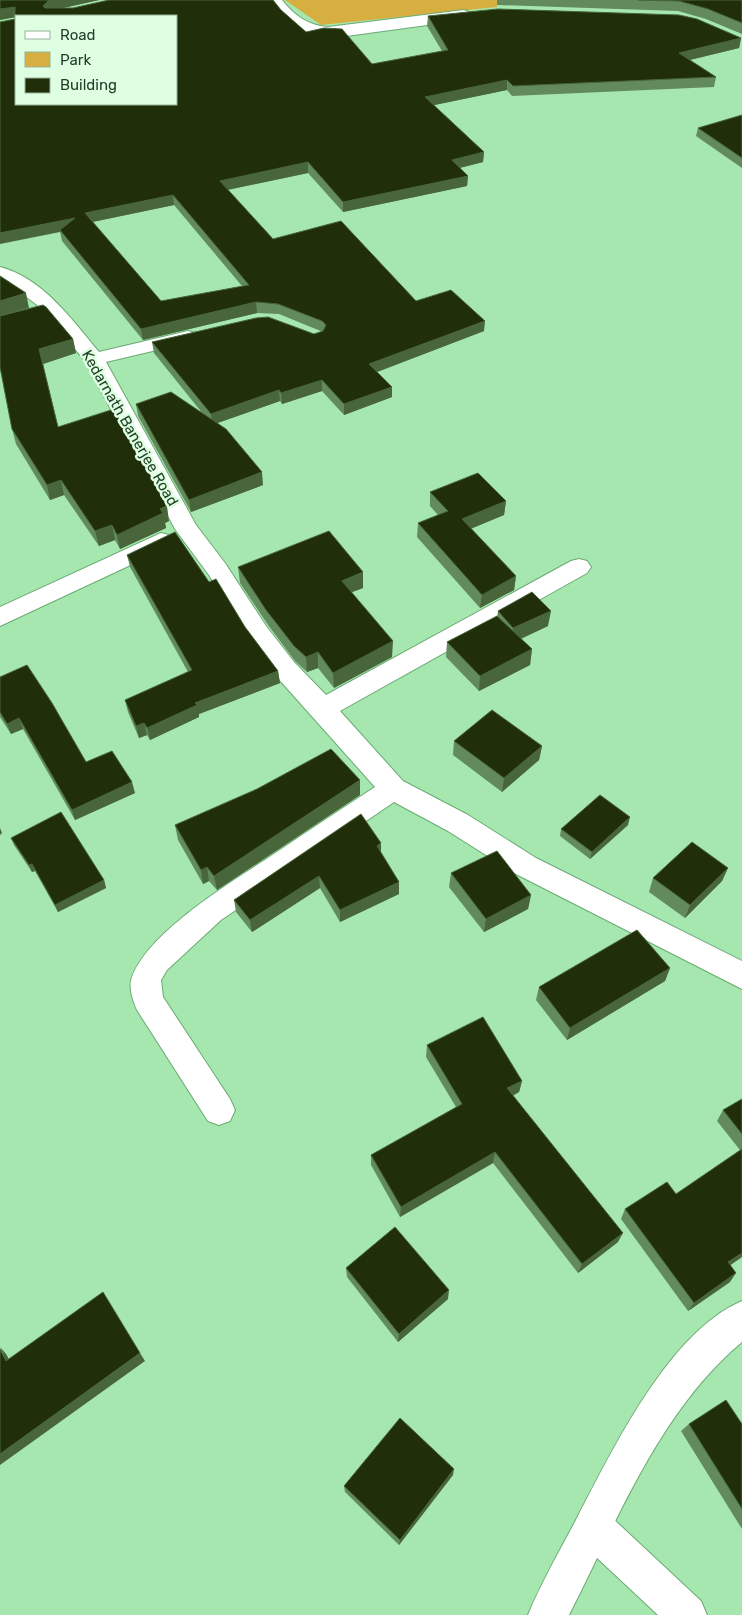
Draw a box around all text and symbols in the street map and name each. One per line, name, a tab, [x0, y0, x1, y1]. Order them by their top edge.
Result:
legend	[15, 15, 178, 105]
text: Road	[60, 26, 96, 44]
text: Park	[60, 51, 91, 69]
text: Building	[60, 76, 117, 94]
street label: Kedarnath Banerjee Road	[78, 347, 182, 509]

